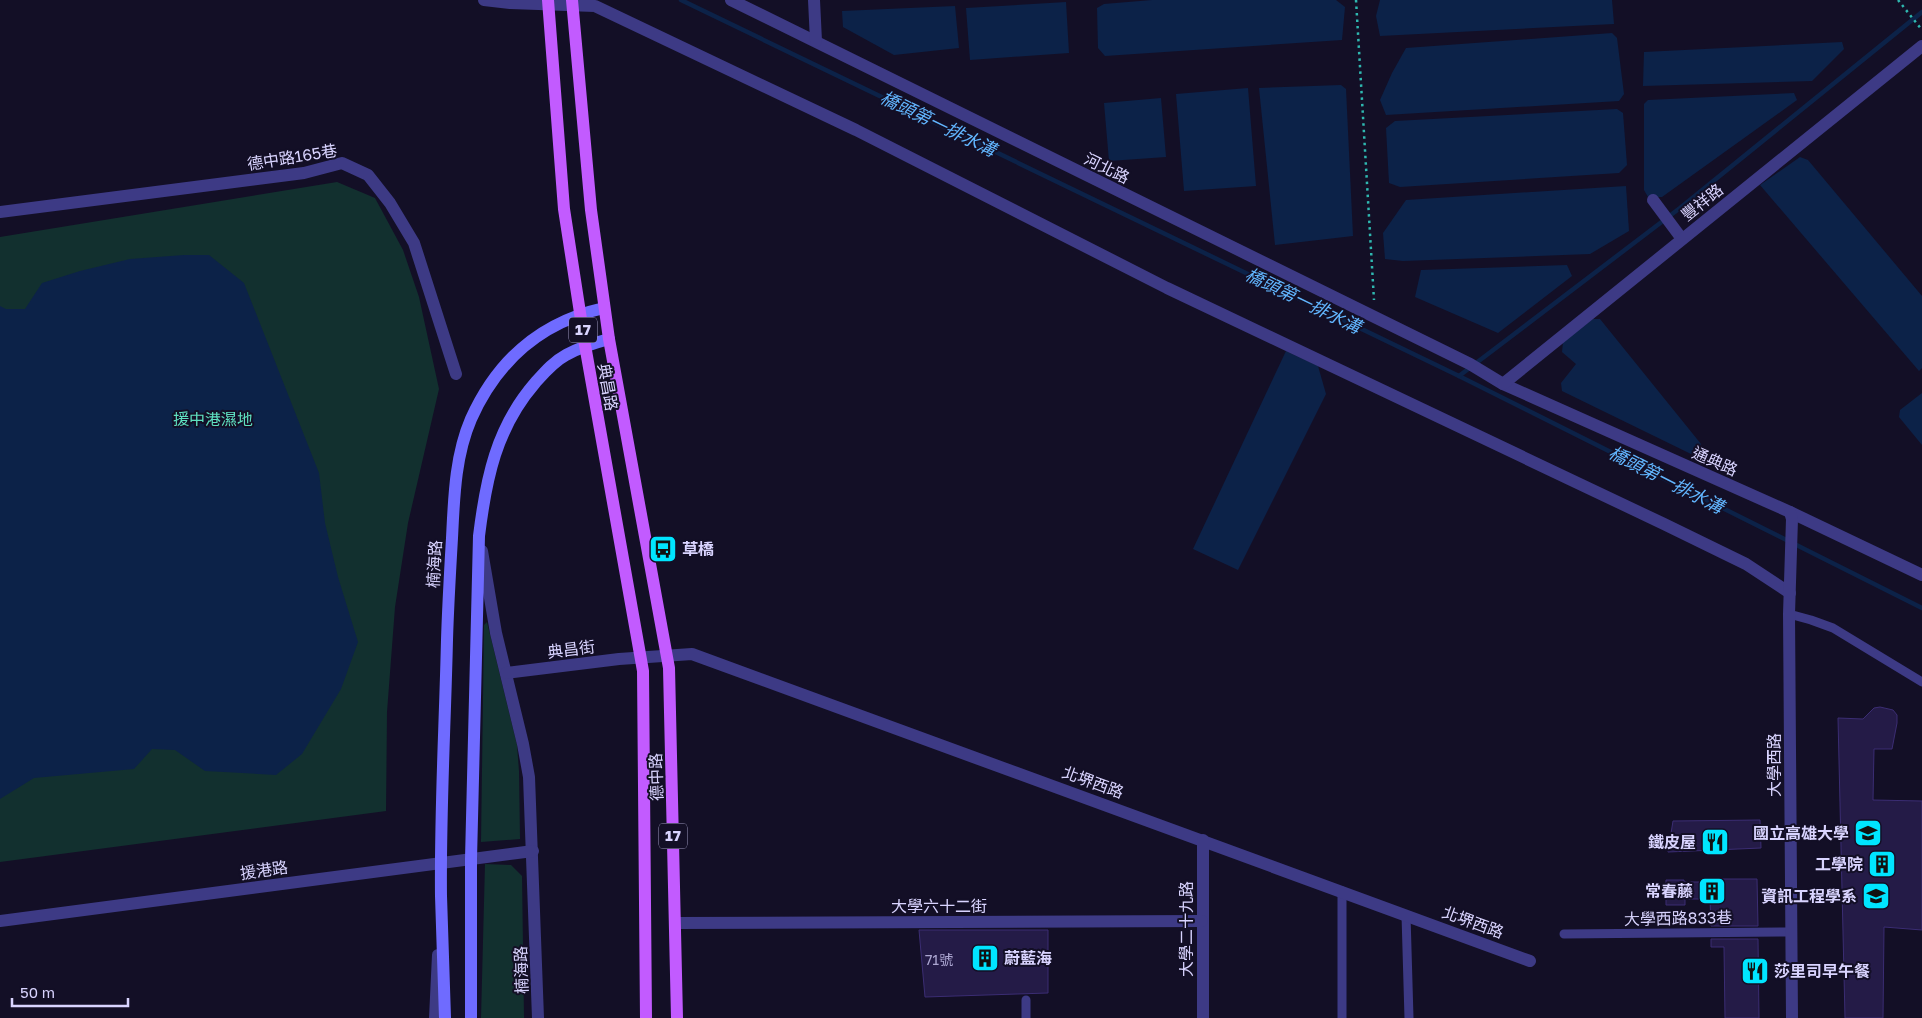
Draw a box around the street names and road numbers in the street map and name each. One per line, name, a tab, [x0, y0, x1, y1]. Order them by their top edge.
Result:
street label: 德中路165巷	[246, 140, 338, 174]
street label: 河北路	[1081, 148, 1133, 188]
street label: 豐祥路	[1677, 179, 1727, 225]
road number: 17	[569, 318, 597, 342]
street label: 典昌路	[594, 362, 622, 412]
street label: 通典路	[1689, 442, 1741, 480]
street label: 楠海路	[423, 540, 445, 588]
street label: 典昌街	[546, 636, 596, 662]
street label: 大學西路	[1764, 733, 1784, 797]
street label: 德中路	[645, 753, 667, 801]
street label: 北堺西路	[1060, 762, 1126, 802]
road number: 17	[659, 824, 687, 848]
street label: 援港路	[239, 857, 289, 883]
street label: 大學二十九路	[1176, 881, 1196, 977]
street label: 大學六十二街	[891, 896, 987, 916]
street label: 北堺西路	[1440, 902, 1506, 942]
street label: 大學西路833巷	[1624, 907, 1732, 929]
street label: 楠海路	[510, 946, 532, 994]

